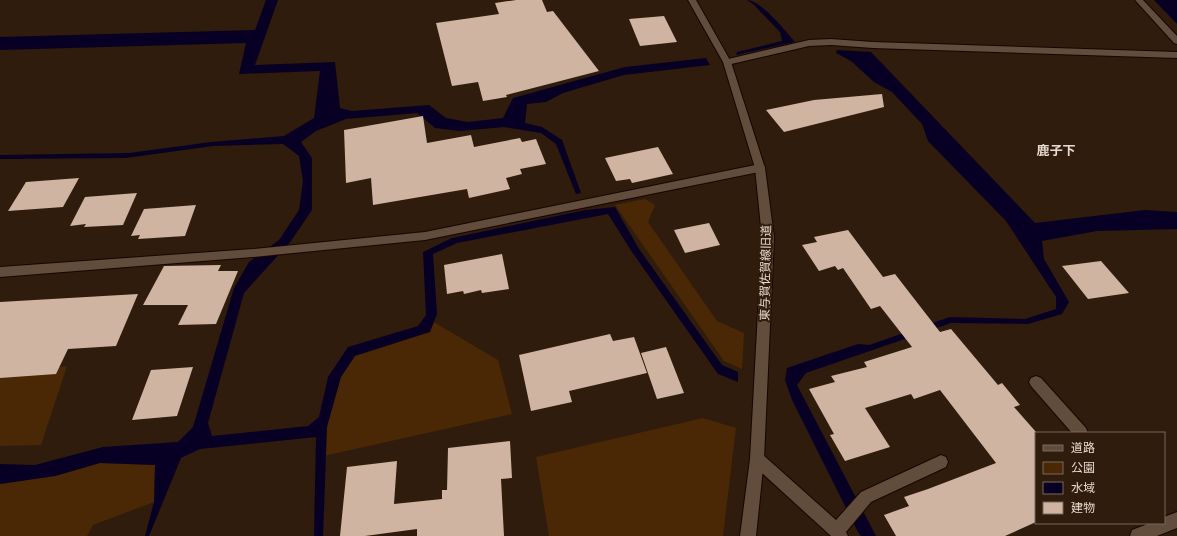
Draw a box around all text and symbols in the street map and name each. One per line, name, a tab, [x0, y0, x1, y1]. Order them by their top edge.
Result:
district label: 鹿子下	[1036, 141, 1076, 159]
street label: 東与賀佐賀線旧道	[756, 225, 774, 321]
legend	[1035, 432, 1165, 524]
text: 道路	[1071, 439, 1095, 456]
text: 公園	[1071, 459, 1095, 476]
text: 水域	[1071, 479, 1095, 496]
text: 建物	[1071, 499, 1095, 516]

